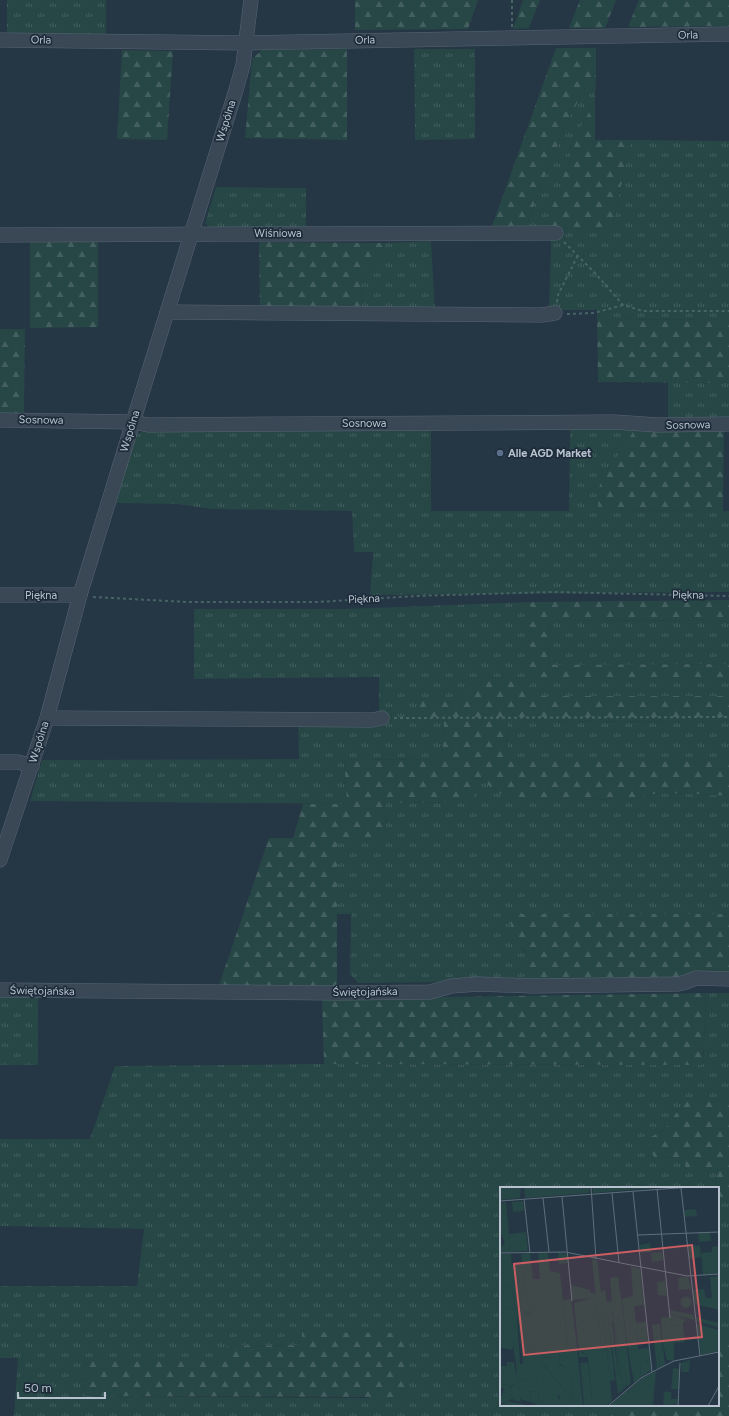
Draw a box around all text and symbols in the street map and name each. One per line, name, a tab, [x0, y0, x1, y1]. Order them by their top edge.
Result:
street label: Orla	[678, 28, 698, 42]
street label: Orla	[31, 33, 51, 47]
street label: Orla	[355, 33, 375, 47]
street label: Wspólna	[214, 99, 238, 143]
street label: Wiśniowa	[254, 227, 302, 240]
street label: Wspólna	[118, 409, 142, 453]
street label: Sosnowa	[19, 413, 63, 427]
street label: Sosnowa	[342, 417, 386, 430]
street label: Sosnowa	[666, 418, 710, 432]
place label: Alle AGD Market	[508, 447, 592, 460]
marker: Alle AGD Market	[495, 448, 505, 458]
street label: Piękna	[672, 588, 704, 602]
street label: Piękna	[25, 589, 57, 602]
street label: Piękna	[348, 592, 380, 606]
street label: Wspólna	[27, 720, 51, 764]
street label: Świętojańska	[9, 983, 75, 998]
street label: Świętojańska	[332, 984, 398, 999]
inset map	[500, 1187, 719, 1406]
scale bar	[18, 1374, 105, 1400]
text: 50 m	[24, 1381, 52, 1395]

